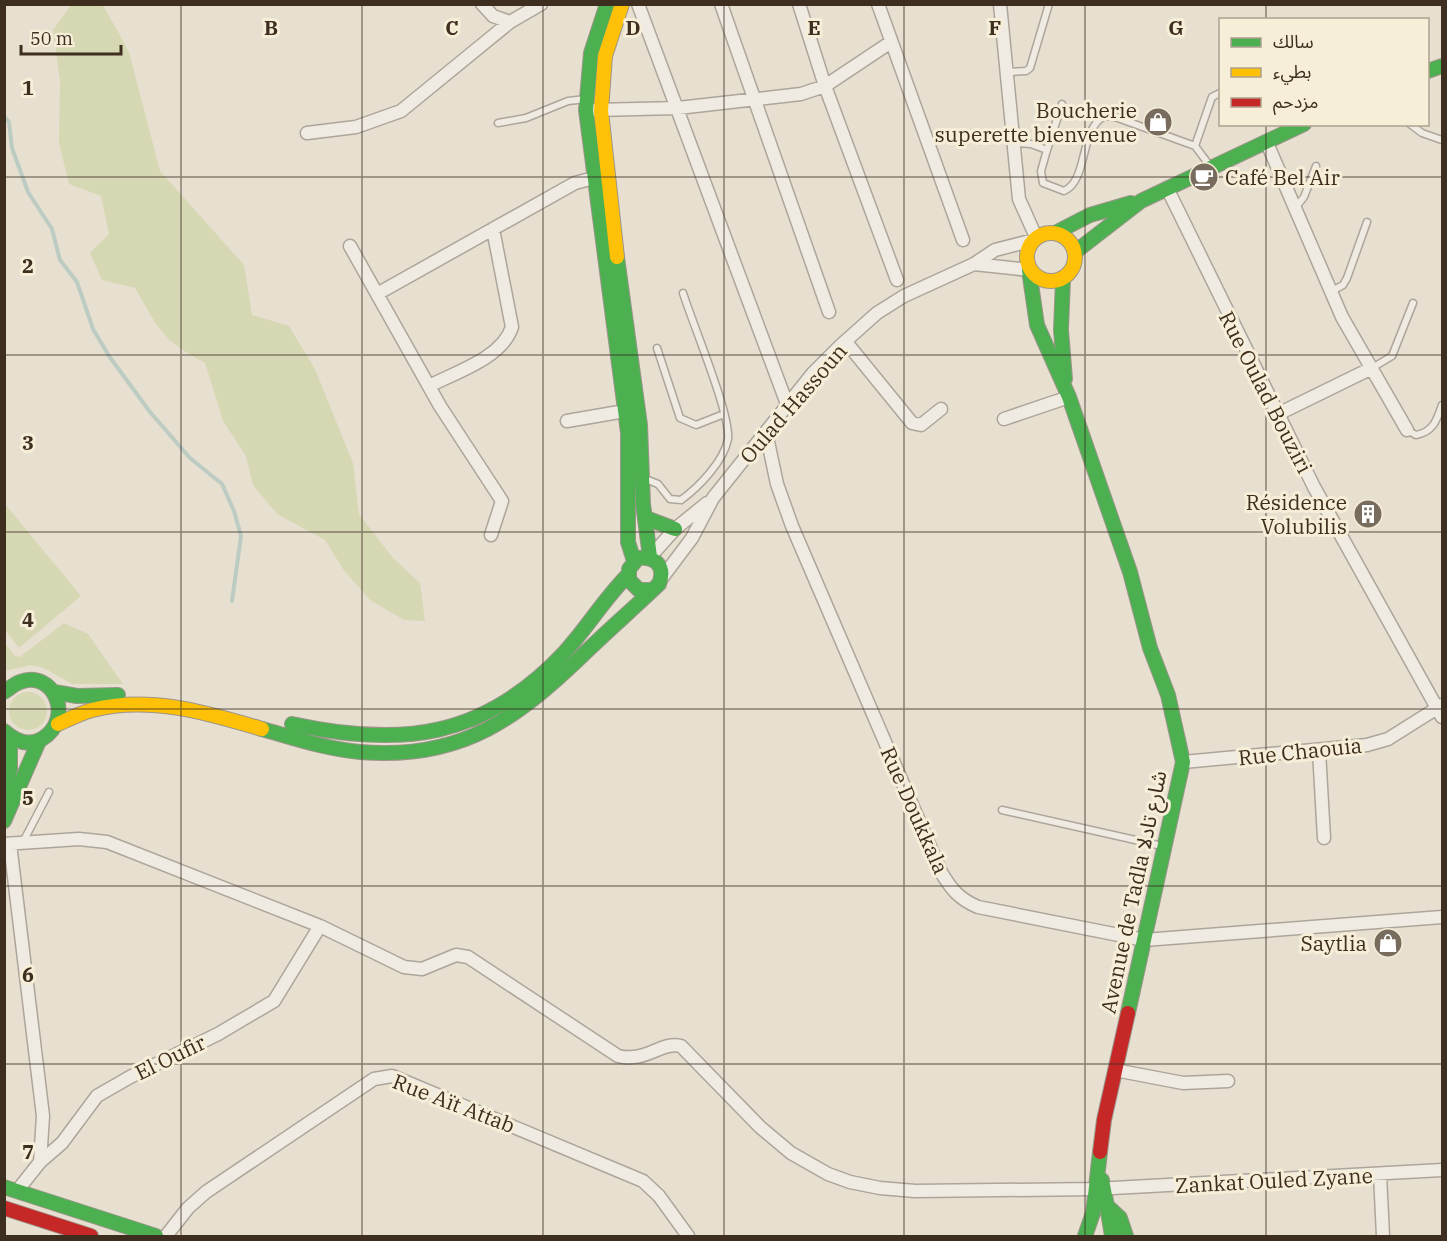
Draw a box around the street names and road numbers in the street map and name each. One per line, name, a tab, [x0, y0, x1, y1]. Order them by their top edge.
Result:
street label: Rue Oulad Bouziri	[1213, 306, 1319, 478]
street label: Oulad Hassoun	[733, 337, 853, 469]
street label: Rue Chaouia	[1237, 731, 1363, 771]
street label: Rue Doukkala	[874, 742, 956, 878]
street label: Avenue de Tadla شارع تادلا	[1094, 768, 1174, 1016]
street label: El Oufir	[130, 1028, 211, 1086]
street label: Rue Aït Attab	[389, 1067, 519, 1139]
street label: Zankat Ouled Zyane	[1174, 1161, 1374, 1199]

